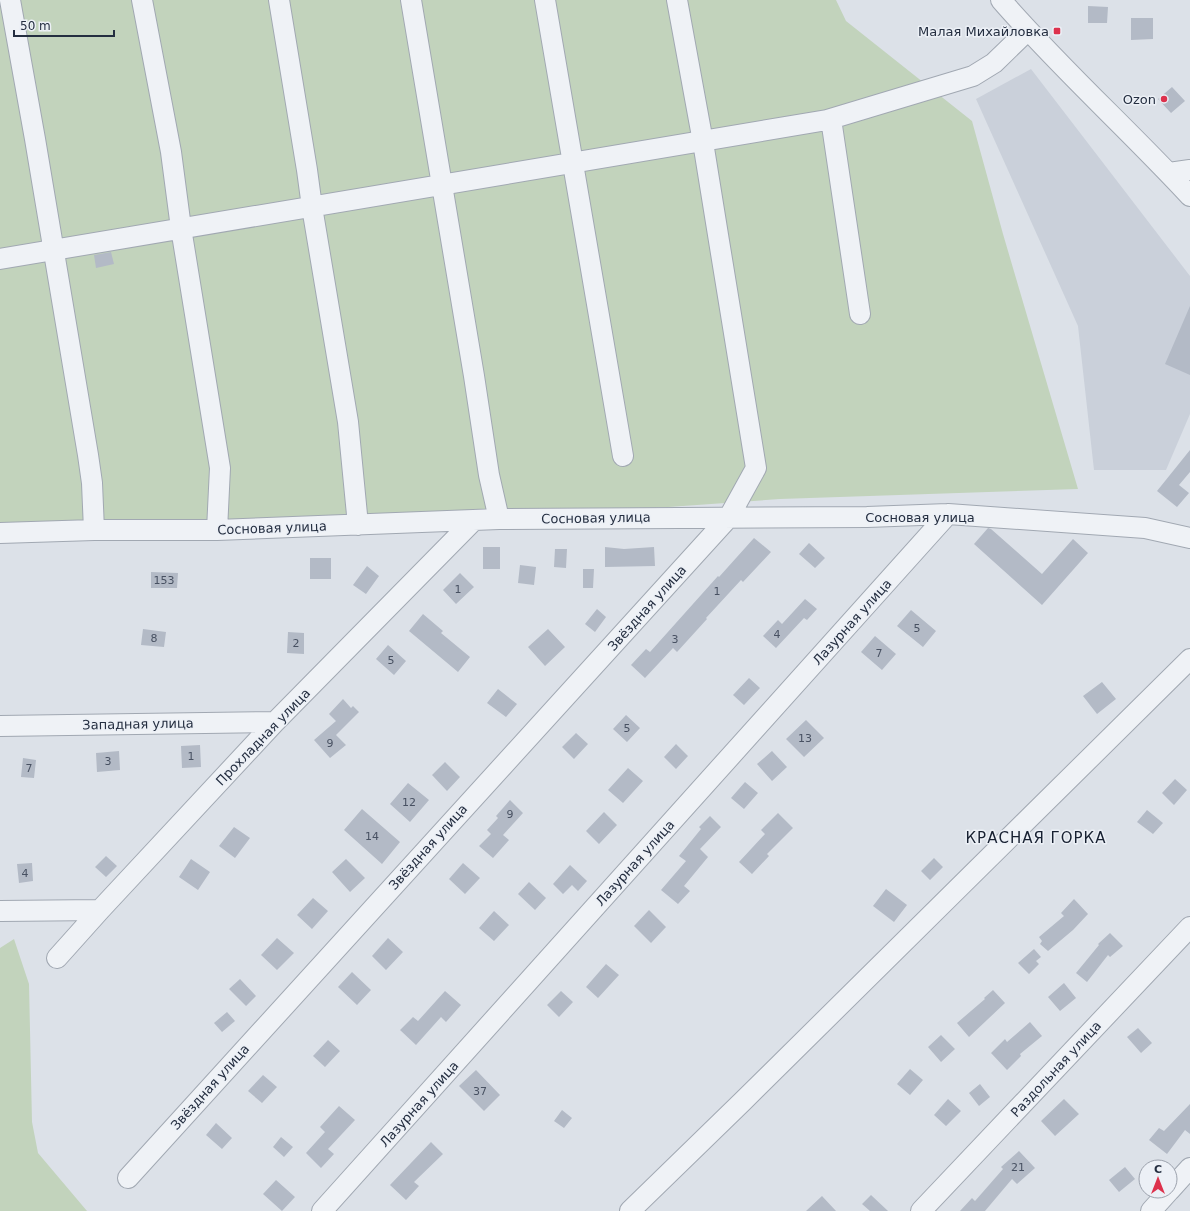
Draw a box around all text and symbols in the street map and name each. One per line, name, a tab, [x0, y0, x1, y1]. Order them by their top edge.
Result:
scale bar	[14, 12, 114, 38]
text: 50 m	[20, 19, 51, 33]
place label: Малая Михайловка	[918, 24, 1049, 39]
marker: Малая Михайловка	[1052, 26, 1062, 36]
place label: Ozon	[1123, 92, 1156, 107]
marker: Ozon	[1159, 94, 1169, 104]
street label: Сосновая улица	[541, 510, 651, 526]
street label: Сосновая улица	[865, 510, 975, 525]
street label: Сосновая улица	[217, 519, 327, 537]
street label: Звёздная улица	[605, 562, 689, 654]
house number: 153	[154, 574, 175, 587]
street label: Лазурная улица	[810, 576, 894, 668]
house number: 1	[455, 583, 462, 596]
house number: 1	[714, 585, 721, 598]
house number: 5	[914, 622, 921, 635]
house number: 4	[774, 628, 781, 641]
house number: 8	[151, 632, 158, 645]
house number: 3	[672, 633, 679, 646]
house number: 2	[293, 637, 300, 650]
house number: 7	[876, 647, 883, 660]
house number: 5	[388, 654, 395, 667]
street label: Прохладная улица	[213, 686, 313, 788]
street label: Западная улица	[82, 716, 194, 732]
house number: 5	[624, 722, 631, 735]
house number: 13	[798, 732, 812, 745]
house number: 9	[327, 737, 334, 750]
house number: 1	[188, 750, 195, 763]
house number: 3	[105, 755, 112, 768]
house number: 7	[26, 762, 33, 775]
house number: 12	[402, 796, 416, 809]
street label: Звёздная улица	[386, 801, 470, 893]
house number: 9	[507, 808, 514, 821]
street label: Лазурная улица	[593, 817, 677, 909]
district label: КРАСНАЯ ГОРКА	[965, 829, 1107, 847]
house number: 14	[365, 830, 379, 843]
house number: 4	[22, 867, 29, 880]
street label: Раздольная улица	[1008, 1018, 1104, 1120]
street label: Звёздная улица	[168, 1041, 252, 1133]
street label: Лазурная улица	[377, 1058, 461, 1150]
house number: 37	[473, 1085, 487, 1098]
north arrow	[1138, 1159, 1178, 1199]
house number: 21	[1011, 1161, 1025, 1174]
text: С	[1154, 1163, 1162, 1176]

